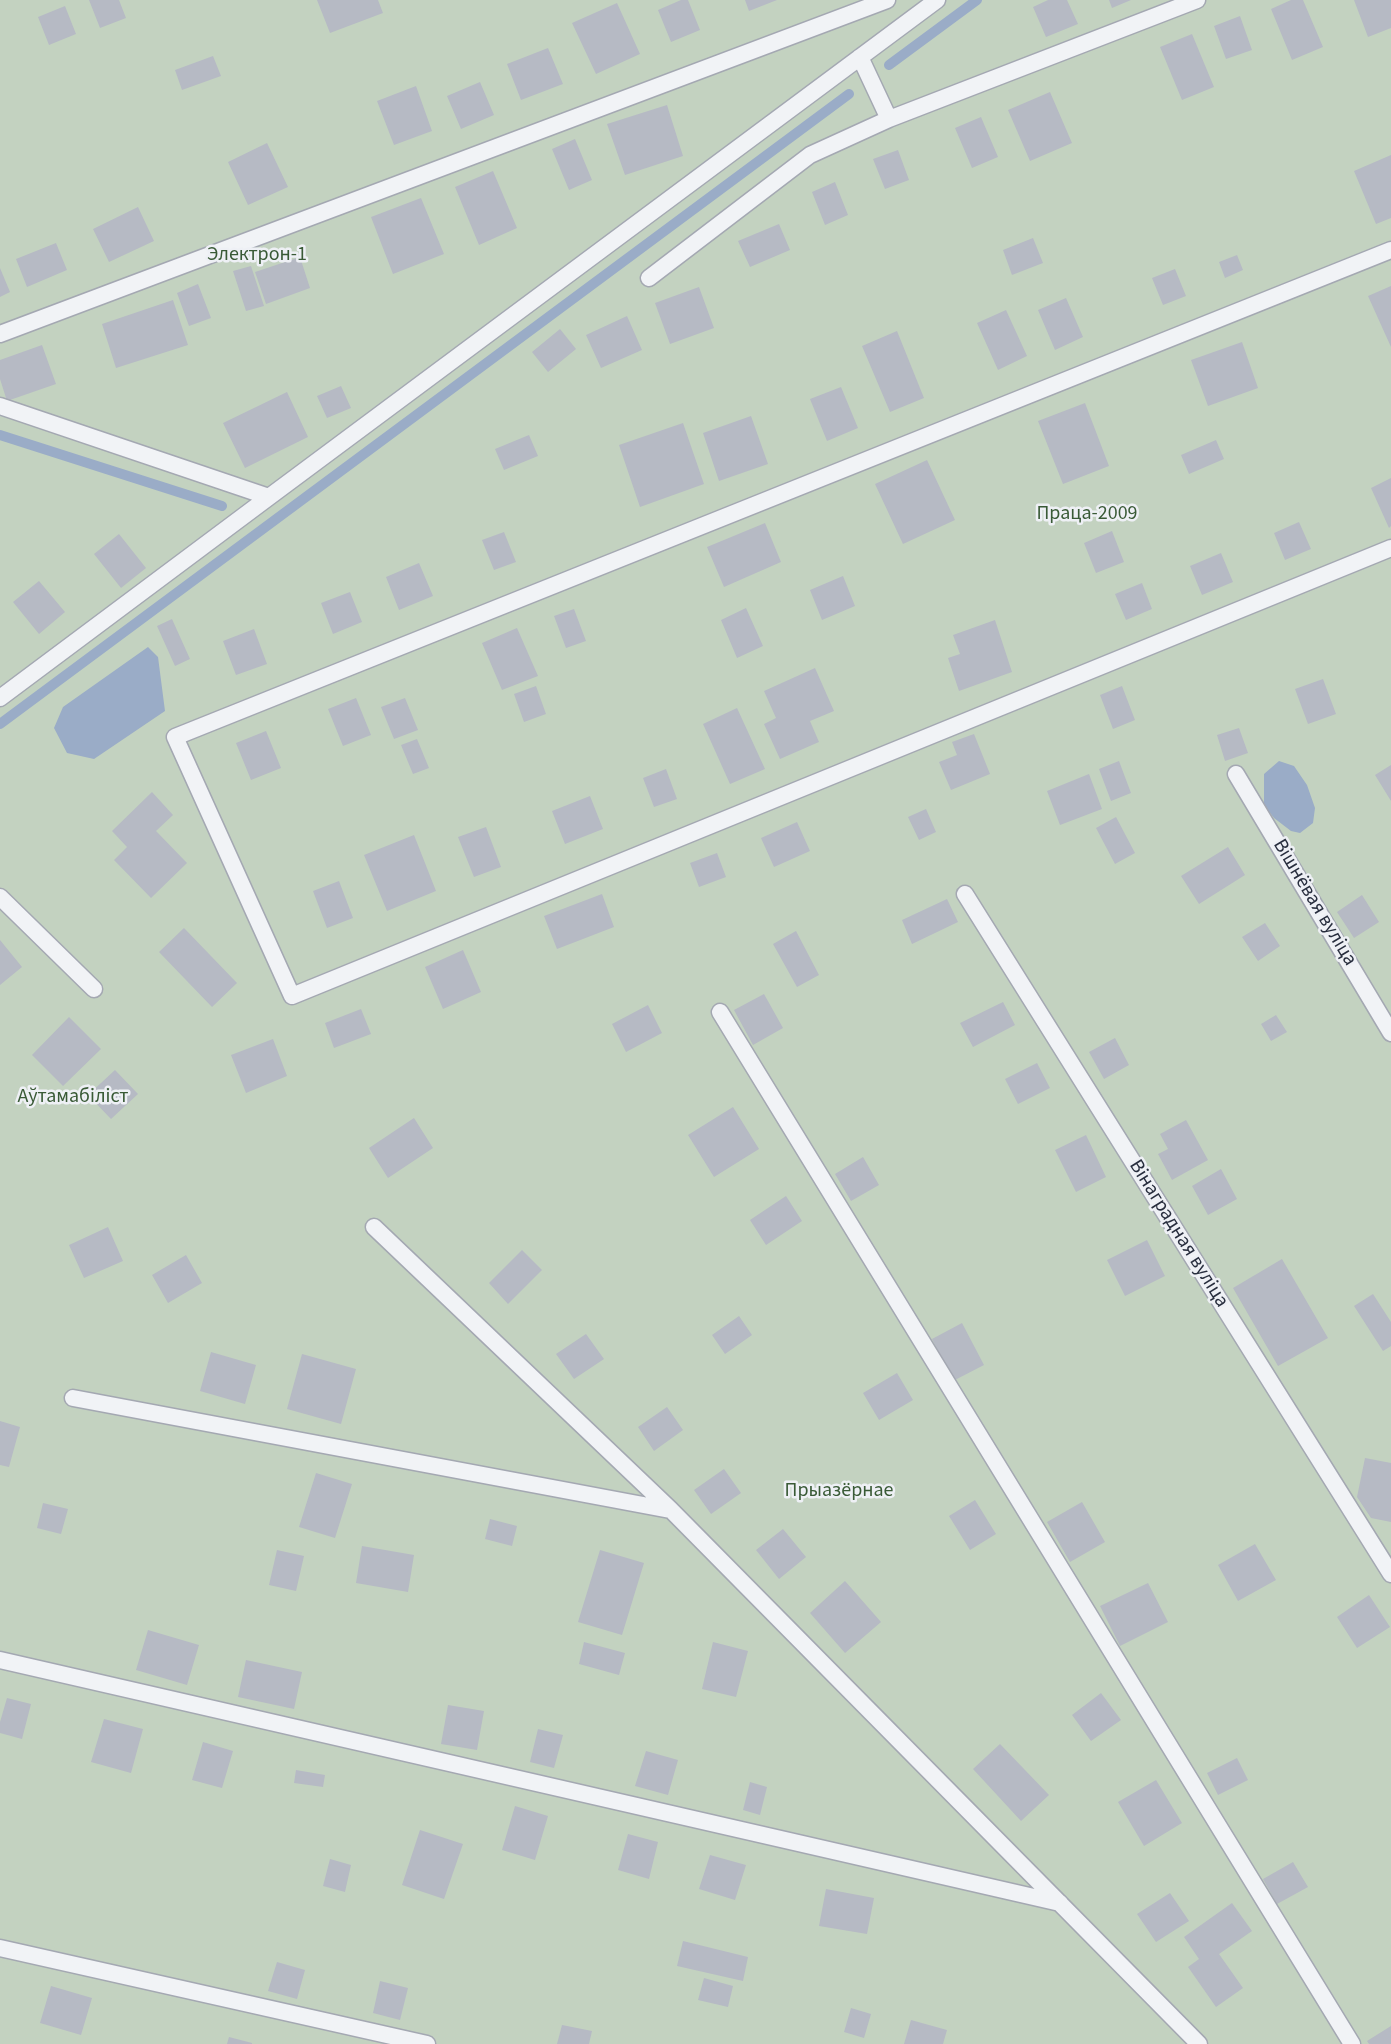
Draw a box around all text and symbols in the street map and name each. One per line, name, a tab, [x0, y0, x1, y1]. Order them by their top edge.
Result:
park label: Электрон-1	[207, 244, 307, 268]
park label: Праца-2009	[1036, 503, 1138, 527]
street label: Вішнёвая вуліца	[1267, 835, 1361, 971]
park label: Аўтамабіліст	[17, 1086, 129, 1110]
street label: Вінаградная вуліца	[1123, 1156, 1233, 1312]
park label: Прыазёрнае	[785, 1480, 893, 1504]

